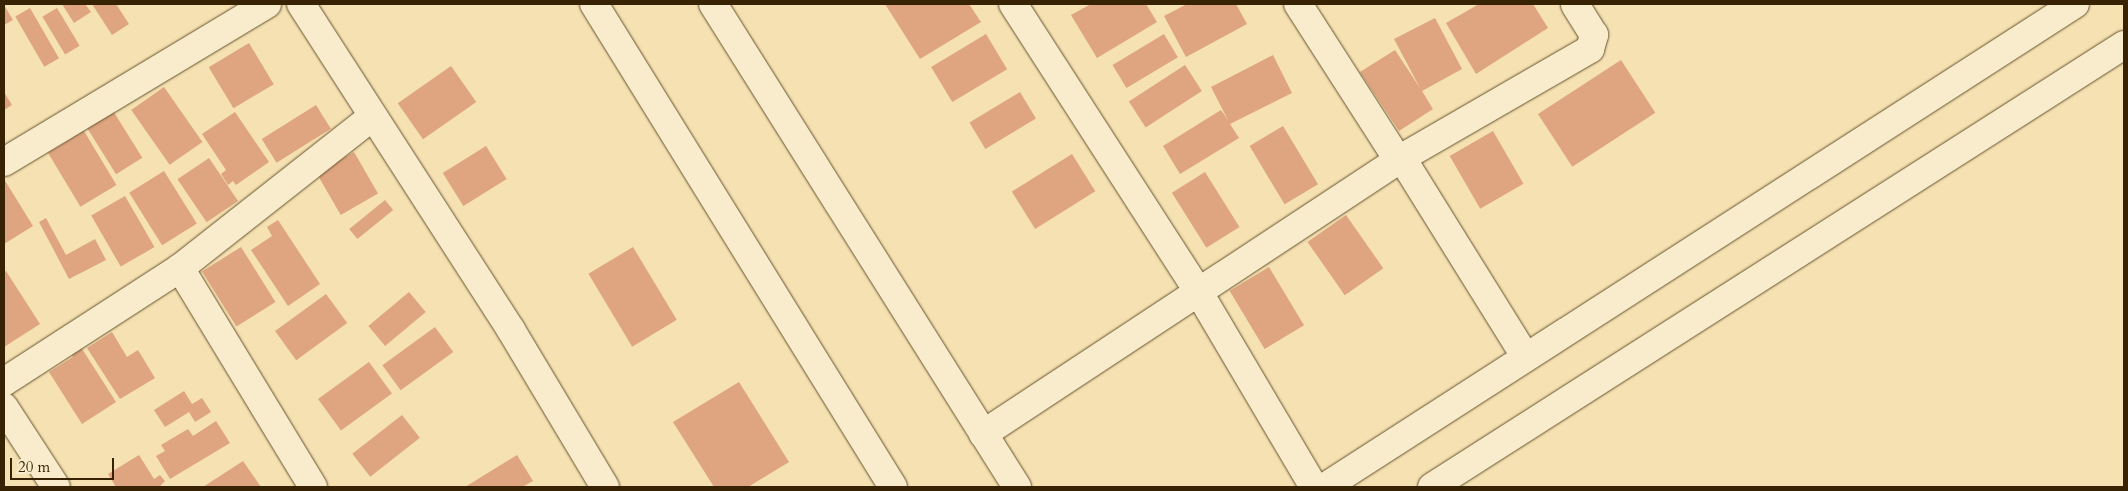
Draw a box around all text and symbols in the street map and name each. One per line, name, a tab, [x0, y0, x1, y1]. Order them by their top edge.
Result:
scale bar	[12, 448, 116, 480]
text: 20 m	[18, 457, 50, 477]

